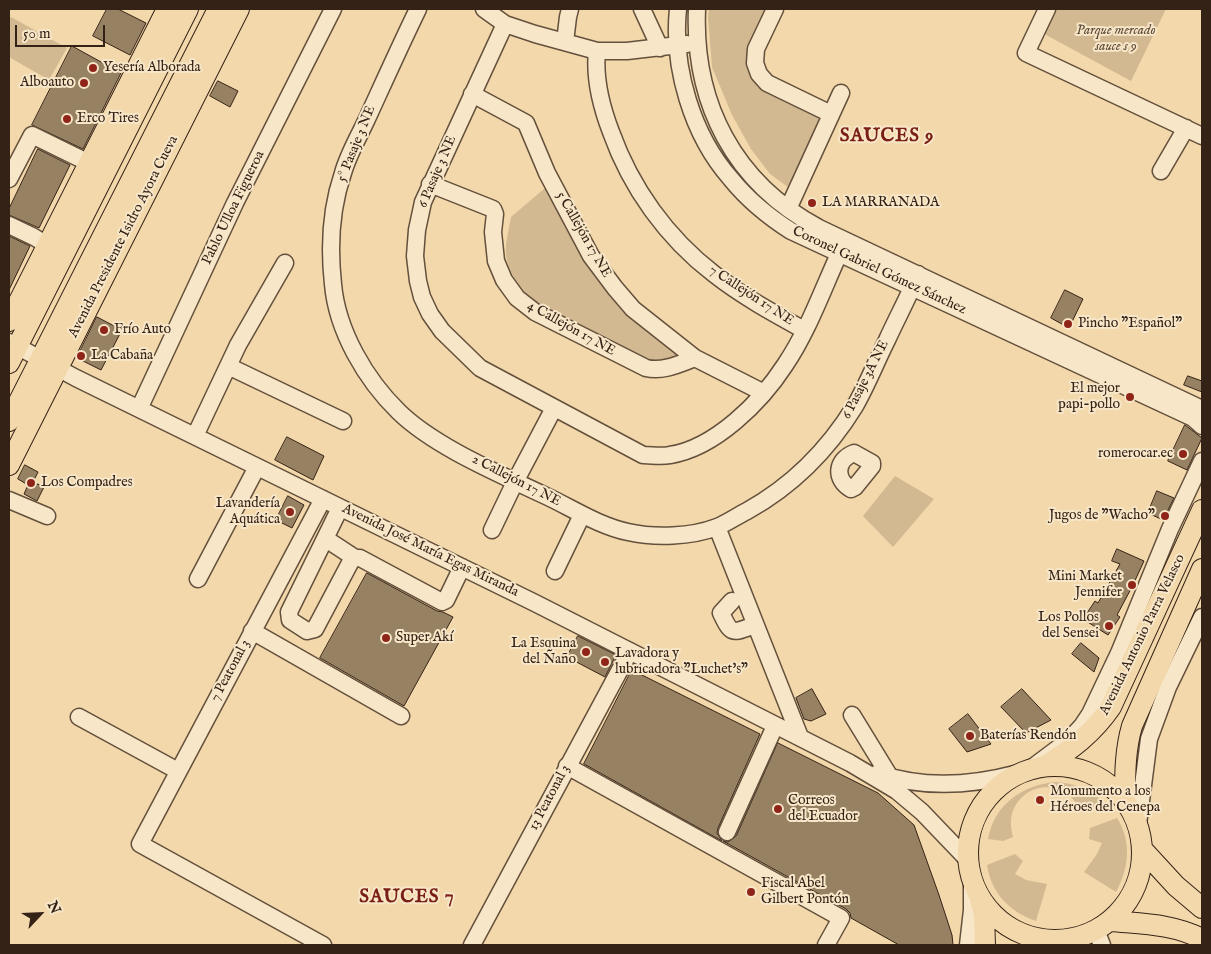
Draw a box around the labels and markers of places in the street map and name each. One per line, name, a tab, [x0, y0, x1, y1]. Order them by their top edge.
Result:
place label: Yesería Alborada	[103, 60, 200, 76]
marker: Yesería Alborada	[87, 62, 99, 74]
place label: Alboauto	[20, 75, 74, 91]
marker: Alboauto	[78, 77, 90, 89]
place label: Erco Tires	[77, 111, 139, 127]
marker: Erco Tires	[61, 113, 73, 125]
place label: LA MARRANADA	[822, 195, 939, 211]
marker: LA MARRANADA	[806, 197, 818, 209]
place label: Pincho "Español"	[1078, 316, 1182, 332]
marker: Pincho "Español"	[1062, 318, 1074, 330]
place label: Frío Auto	[114, 322, 171, 338]
marker: Frío Auto	[98, 324, 110, 336]
place label: La Cabaña	[91, 348, 153, 364]
marker: La Cabaña	[75, 350, 87, 362]
place label: El mejor papi-pollo	[1058, 381, 1120, 414]
marker: El mejor papi-pollo	[1124, 391, 1136, 403]
place label: romerocar.ec	[1098, 446, 1173, 462]
marker: romerocar.ec	[1177, 448, 1189, 460]
place label: Los Compadres	[41, 475, 133, 491]
marker: Los Compadres	[25, 477, 37, 489]
place label: Lavandería Aquática	[216, 496, 280, 528]
marker: Lavandería Aquática	[284, 506, 296, 518]
place label: Jugos de "Wacho"	[1049, 508, 1155, 524]
marker: Jugos de "Wacho"	[1159, 510, 1171, 522]
place label: Mini Market Jennifer	[1048, 569, 1122, 602]
marker: Mini Market Jennifer	[1126, 579, 1138, 591]
place label: Los Pollos del Sensei	[1038, 610, 1099, 642]
marker: Los Pollos del Sensei	[1103, 620, 1115, 632]
place label: Super Akí	[396, 630, 453, 646]
marker: Super Akí	[380, 632, 392, 644]
place label: La Esquina del Ñaño	[511, 636, 576, 669]
marker: La Esquina del Ñaño	[580, 646, 592, 658]
place label: Lavadora y lubricadora "Luchet's"	[615, 646, 748, 679]
marker: Lavadora y lubricadora "Luchet's"	[599, 656, 611, 668]
place label: Baterías Rendón	[980, 728, 1076, 744]
marker: Baterías Rendón	[964, 730, 976, 742]
place label: Monumento a los Héroes del Cenepa	[1050, 784, 1160, 816]
place label: Correos del Ecuador	[788, 793, 858, 826]
marker: Monumento a los Héroes del Cenepa	[1034, 794, 1046, 806]
marker: Correos del Ecuador	[772, 803, 784, 815]
place label: Fiscal Abel Gilbert Pontón	[761, 876, 849, 909]
marker: Fiscal Abel Gilbert Pontón	[745, 886, 757, 898]

